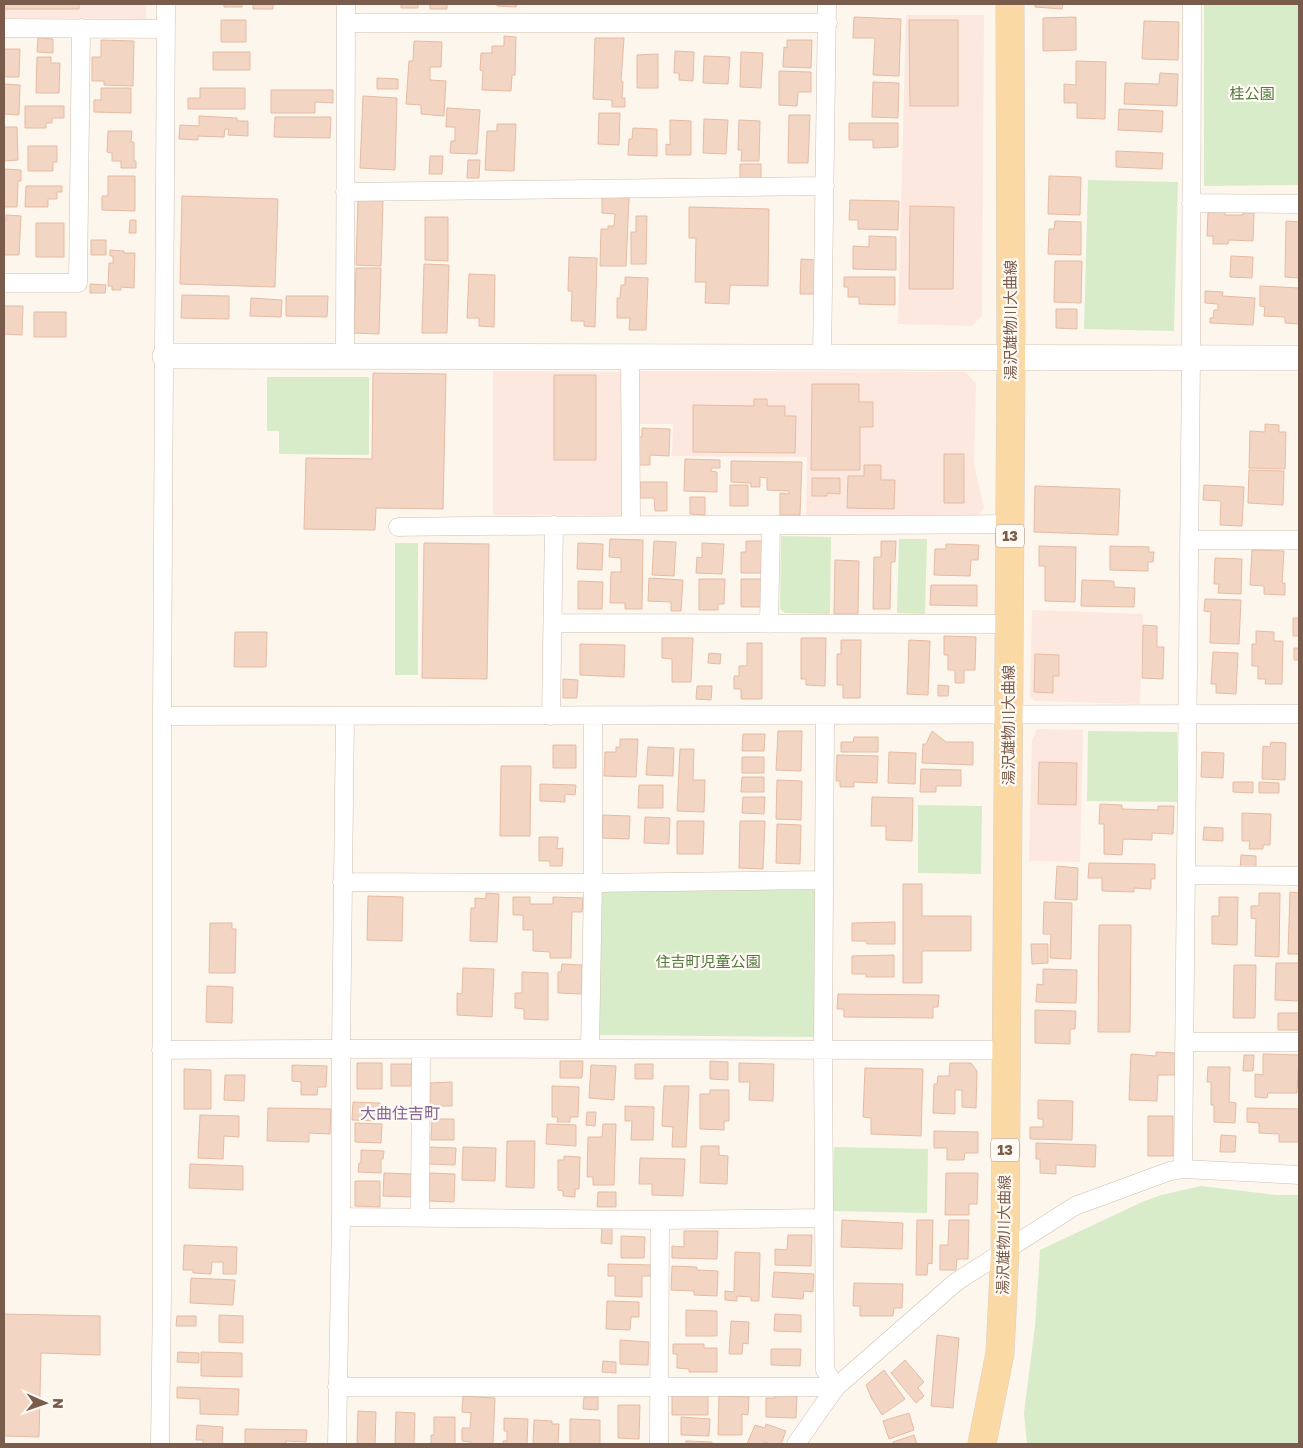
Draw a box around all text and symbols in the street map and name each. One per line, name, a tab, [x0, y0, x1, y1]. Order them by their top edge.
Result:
park label: 桂公園	[1229, 84, 1275, 102]
street label: 湯沢雄物川大曲線	[1001, 260, 1019, 380]
road number: 13	[996, 524, 1024, 548]
street label: 湯沢雄物川大曲線	[999, 665, 1017, 785]
park label: 住吉町児童公園	[655, 952, 761, 970]
district label: 大曲住吉町	[360, 1103, 440, 1123]
road number: 13	[991, 1138, 1019, 1162]
street label: 湯沢雄物川大曲線	[993, 1175, 1013, 1295]
north arrow	[20, 1378, 70, 1428]
text: N	[50, 1398, 67, 1409]

